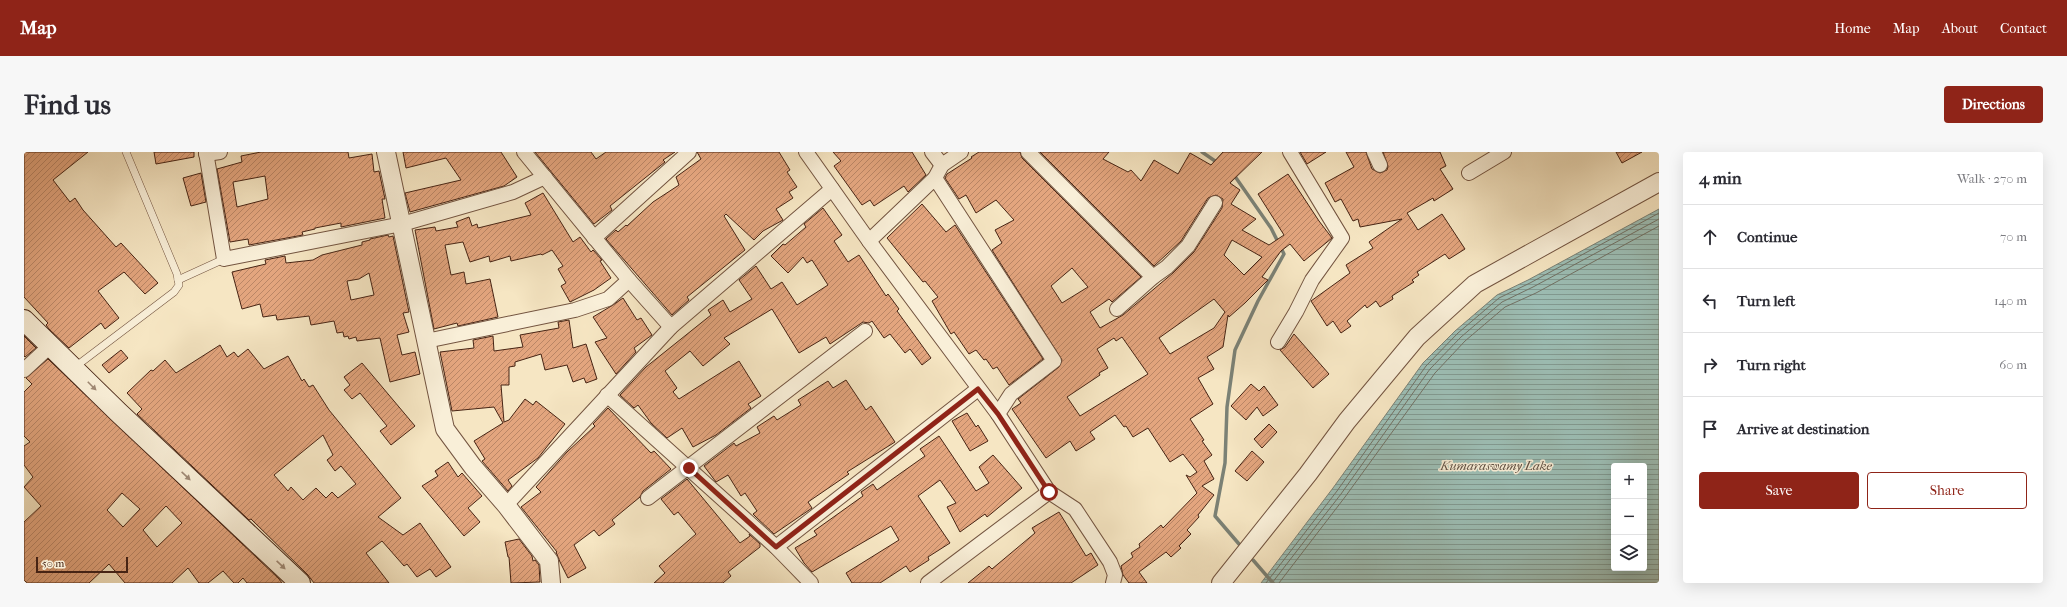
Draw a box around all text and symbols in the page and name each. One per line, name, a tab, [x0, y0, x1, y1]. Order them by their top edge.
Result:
text: Map	[20, 17, 56, 39]
text: Home	[1834, 20, 1871, 37]
text: Map	[1893, 20, 1920, 37]
text: About	[1942, 20, 1978, 37]
text: Contact	[2000, 20, 2047, 37]
button: Directions	[1944, 86, 2043, 123]
text: Find us	[24, 88, 111, 121]
text: 4 min	[1699, 168, 1742, 188]
text: Walk · 270 m	[1957, 171, 2027, 186]
icon: ahead	[1699, 226, 1721, 248]
text: Continue	[1737, 228, 1797, 246]
text: 70 m	[2000, 229, 2027, 244]
icon: left	[1699, 290, 1721, 312]
text: Turn left	[1737, 292, 1795, 310]
text: 140 m	[1994, 293, 2027, 308]
icon: right	[1699, 354, 1721, 376]
text: Turn right	[1737, 356, 1806, 374]
text: 60 m	[1999, 357, 2027, 372]
one-way arrow	[87, 381, 97, 391]
icon: arrive	[1699, 418, 1721, 440]
text: Arrive at destination	[1737, 420, 1869, 438]
water label: Kumaraswamy Lake	[1439, 458, 1553, 473]
route end	[680, 459, 698, 477]
map controls	[1611, 463, 1647, 571]
button: +	[1611, 463, 1647, 499]
one-way arrow	[181, 471, 191, 481]
button: Save	[1699, 472, 1859, 509]
button: Share	[1867, 472, 2027, 509]
route start	[1040, 483, 1058, 501]
button: −	[1611, 499, 1647, 535]
button: layers	[1611, 535, 1647, 571]
scale bar	[36, 555, 128, 574]
text: 50 m	[42, 557, 64, 570]
one-way arrow	[276, 560, 286, 570]

